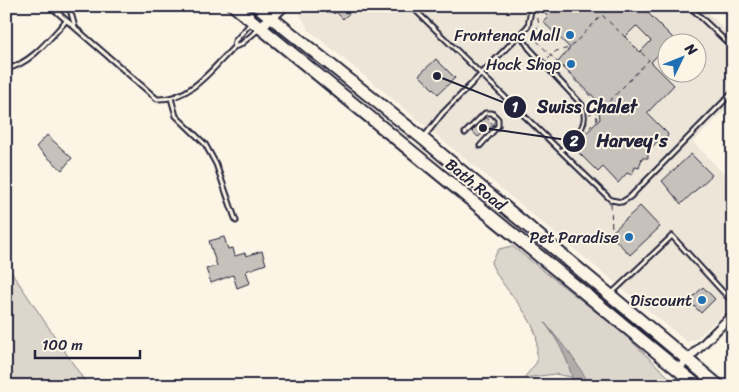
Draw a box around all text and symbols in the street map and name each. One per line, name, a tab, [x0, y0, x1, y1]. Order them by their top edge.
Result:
place label: Frontenac Mall	[454, 21, 560, 50]
marker: Frontenac Mall	[564, 29, 576, 41]
north arrow	[656, 32, 706, 82]
text: N	[678, 37, 704, 62]
place label: Hock Shop	[486, 50, 562, 79]
marker: Hock Shop	[565, 58, 577, 70]
callout: Swiss Chalet	[502, 91, 648, 124]
text: Swiss Chalet	[536, 91, 639, 123]
text: 1	[512, 94, 519, 120]
callout: Harvey's	[561, 124, 677, 157]
text: Harvey's	[595, 125, 668, 157]
text: 2	[569, 128, 579, 154]
street label: Bath Road	[439, 150, 514, 219]
place label: Pet Paradise	[529, 223, 619, 252]
marker: Pet Paradise	[623, 231, 635, 243]
place label: Discount	[630, 286, 692, 315]
marker: Discount	[696, 294, 708, 306]
scale bar	[35, 327, 140, 359]
text: 100 m	[42, 332, 83, 358]

